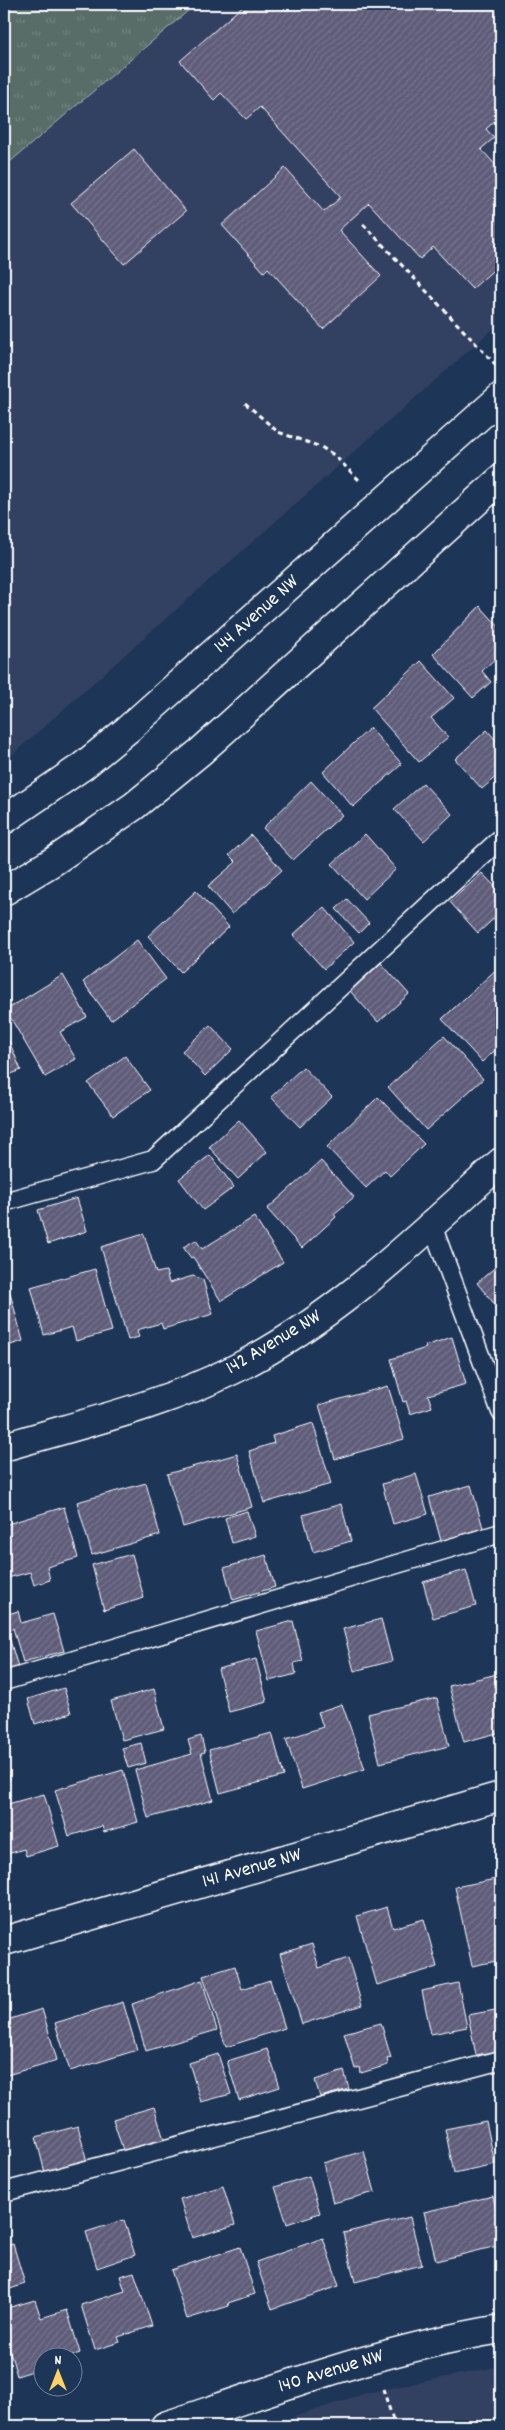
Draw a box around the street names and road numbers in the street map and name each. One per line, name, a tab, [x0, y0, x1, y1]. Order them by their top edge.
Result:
street label: 144 Avenue NW	[208, 569, 306, 661]
street label: 142 Avenue NW	[221, 1303, 327, 1382]
street label: 141 Avenue NW	[199, 1841, 306, 1897]
street label: 140 Avenue NW	[275, 2343, 388, 2401]

